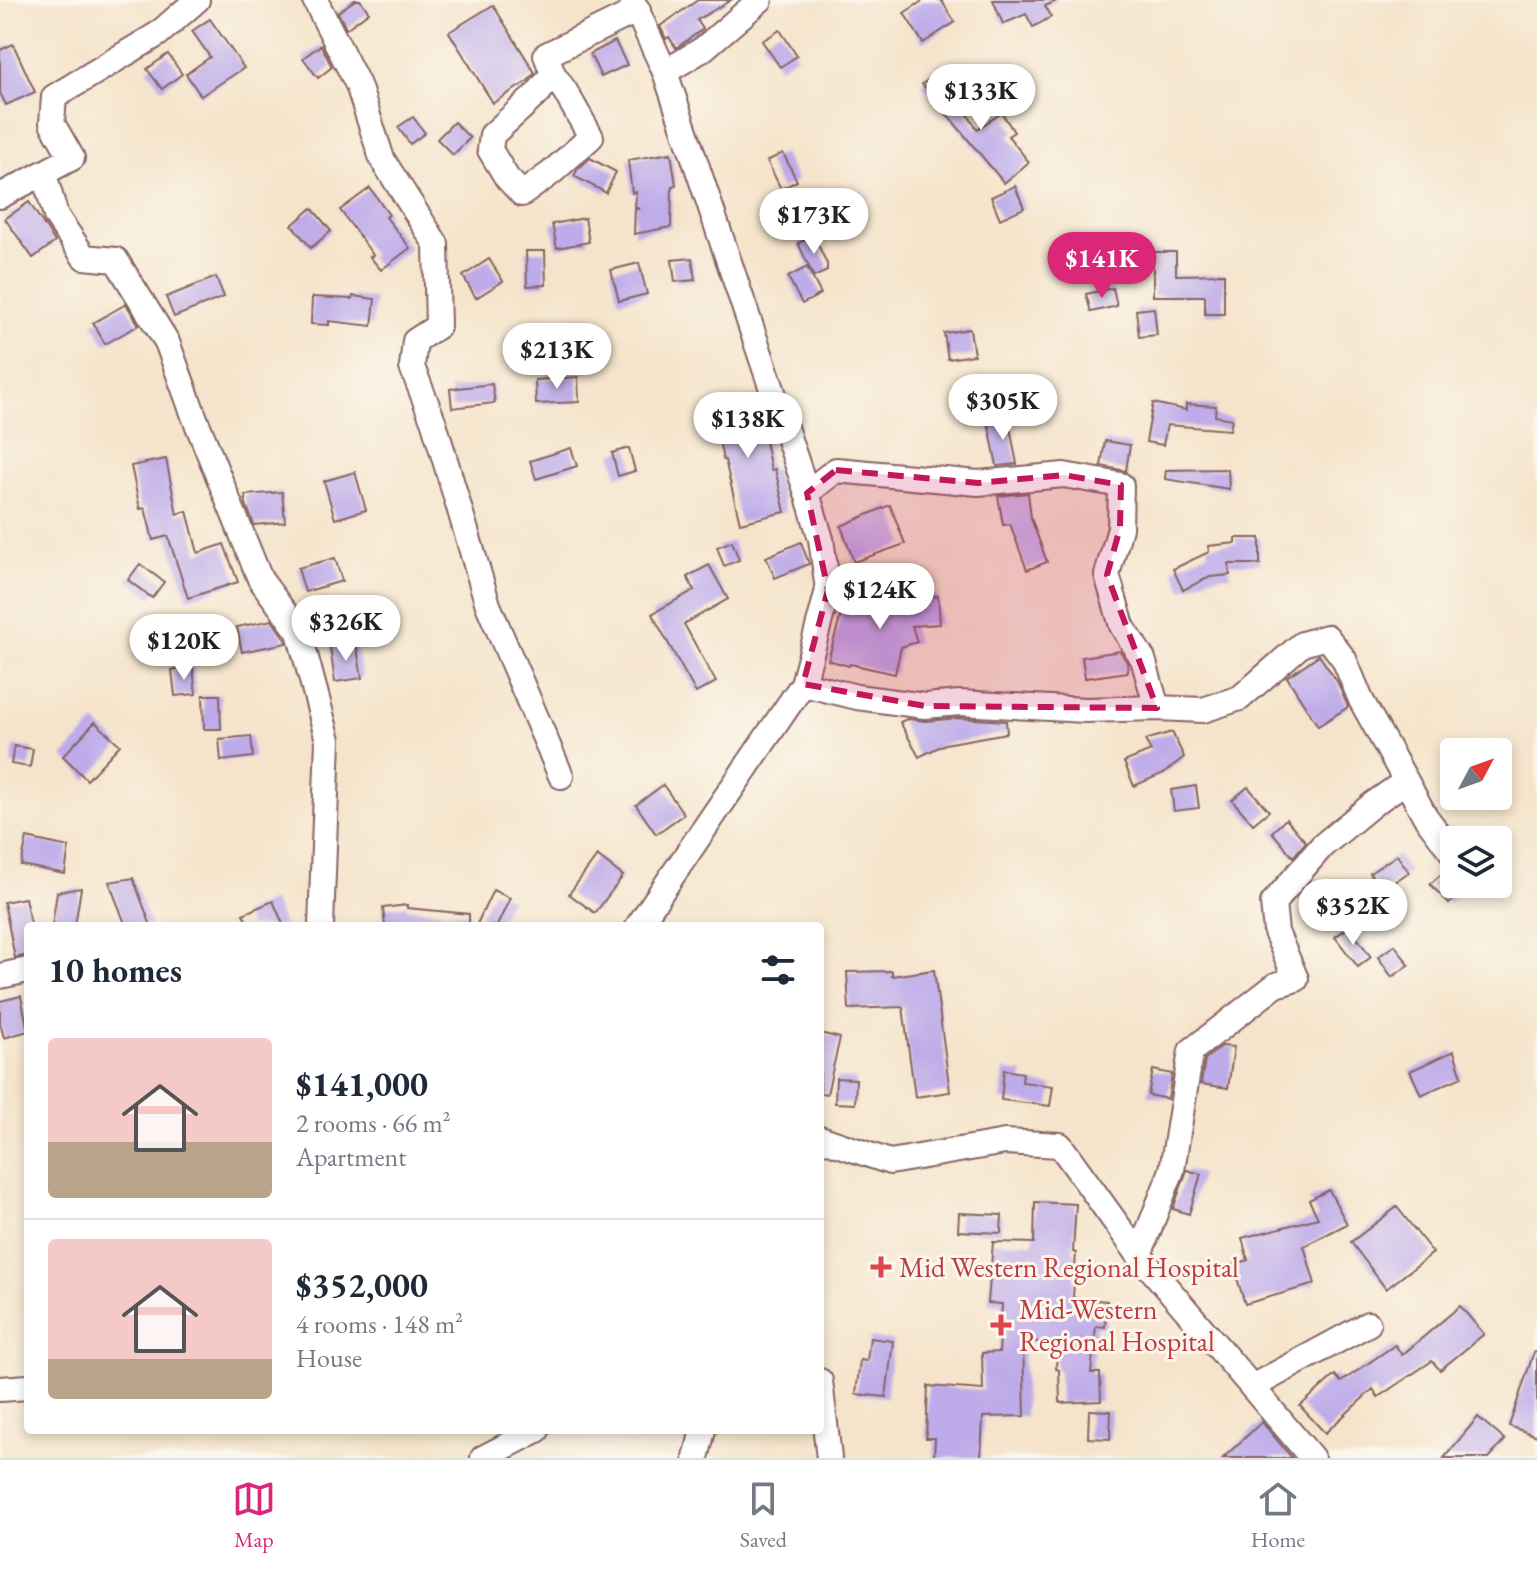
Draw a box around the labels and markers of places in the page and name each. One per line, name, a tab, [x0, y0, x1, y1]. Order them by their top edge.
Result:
pin: $133K	[925, 64, 1037, 132]
pin: $173K	[758, 188, 870, 256]
pin: $141K	[1046, 232, 1158, 300]
pin: $213K	[501, 323, 613, 391]
pin: $305K	[947, 374, 1059, 442]
pin: $138K	[692, 392, 804, 460]
pin: $124K	[824, 563, 936, 631]
pin: $326K	[290, 595, 402, 663]
pin: $120K	[128, 614, 240, 682]
pin: $352K	[1297, 879, 1409, 947]
place label: Mid Western Regional Hospital	[899, 1249, 1239, 1285]
marker: Mid Western Regional Hospital	[870, 1256, 892, 1278]
place label: Mid-Western Regional Hospital	[1019, 1291, 1215, 1359]
marker: Mid-Western Regional Hospital	[990, 1314, 1012, 1336]

